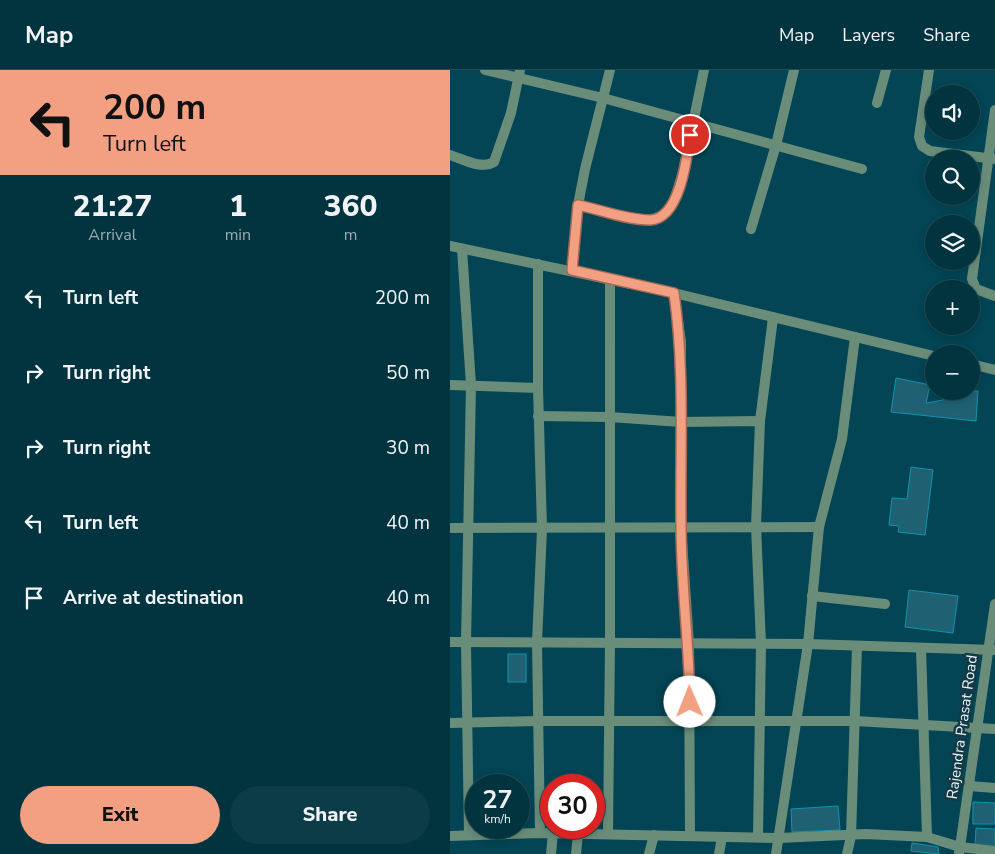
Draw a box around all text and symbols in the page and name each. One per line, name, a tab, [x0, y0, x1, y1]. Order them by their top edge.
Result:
text: Map	[25, 19, 73, 51]
text: Map	[779, 23, 814, 47]
text: Layers	[842, 23, 895, 47]
text: Share	[923, 23, 970, 47]
text: 200 m	[103, 84, 206, 131]
map controls	[925, 85, 980, 400]
button: sound	[925, 85, 980, 140]
icon: left	[20, 90, 85, 155]
pin	[669, 114, 711, 156]
icon: arrive	[676, 121, 704, 149]
text: Turn left	[103, 129, 186, 159]
button: search	[925, 150, 980, 205]
text: 21:27	[72, 186, 152, 227]
text: 1	[229, 186, 247, 227]
text: 360	[324, 186, 378, 227]
button: layers	[925, 215, 980, 270]
text: Arrival	[88, 224, 136, 246]
text: min	[225, 224, 251, 246]
text: m	[344, 224, 357, 246]
button: +	[925, 280, 980, 335]
icon: left	[20, 284, 48, 312]
text: Turn left	[63, 285, 138, 311]
text: 200 m	[375, 285, 430, 311]
button: −	[925, 345, 980, 400]
icon: right	[20, 359, 48, 387]
text: Turn right	[63, 360, 150, 386]
text: 50 m	[386, 360, 430, 386]
icon: right	[20, 434, 48, 462]
text: Turn right	[63, 435, 150, 461]
text: 30 m	[386, 435, 430, 461]
icon: left	[20, 509, 48, 537]
text: Turn left	[63, 510, 138, 536]
text: 40 m	[386, 510, 430, 536]
icon: arrive	[20, 584, 48, 612]
text: Arrive at destination	[63, 585, 244, 611]
text: 40 m	[386, 585, 430, 611]
street label: Rajendra Prasat Road	[942, 654, 982, 800]
position arrow	[663, 675, 715, 727]
speed limit sign: 30	[540, 774, 605, 839]
text: 27	[482, 783, 513, 817]
button: Exit	[20, 786, 220, 844]
button: Share	[230, 786, 430, 844]
text: km/h	[484, 811, 511, 827]

